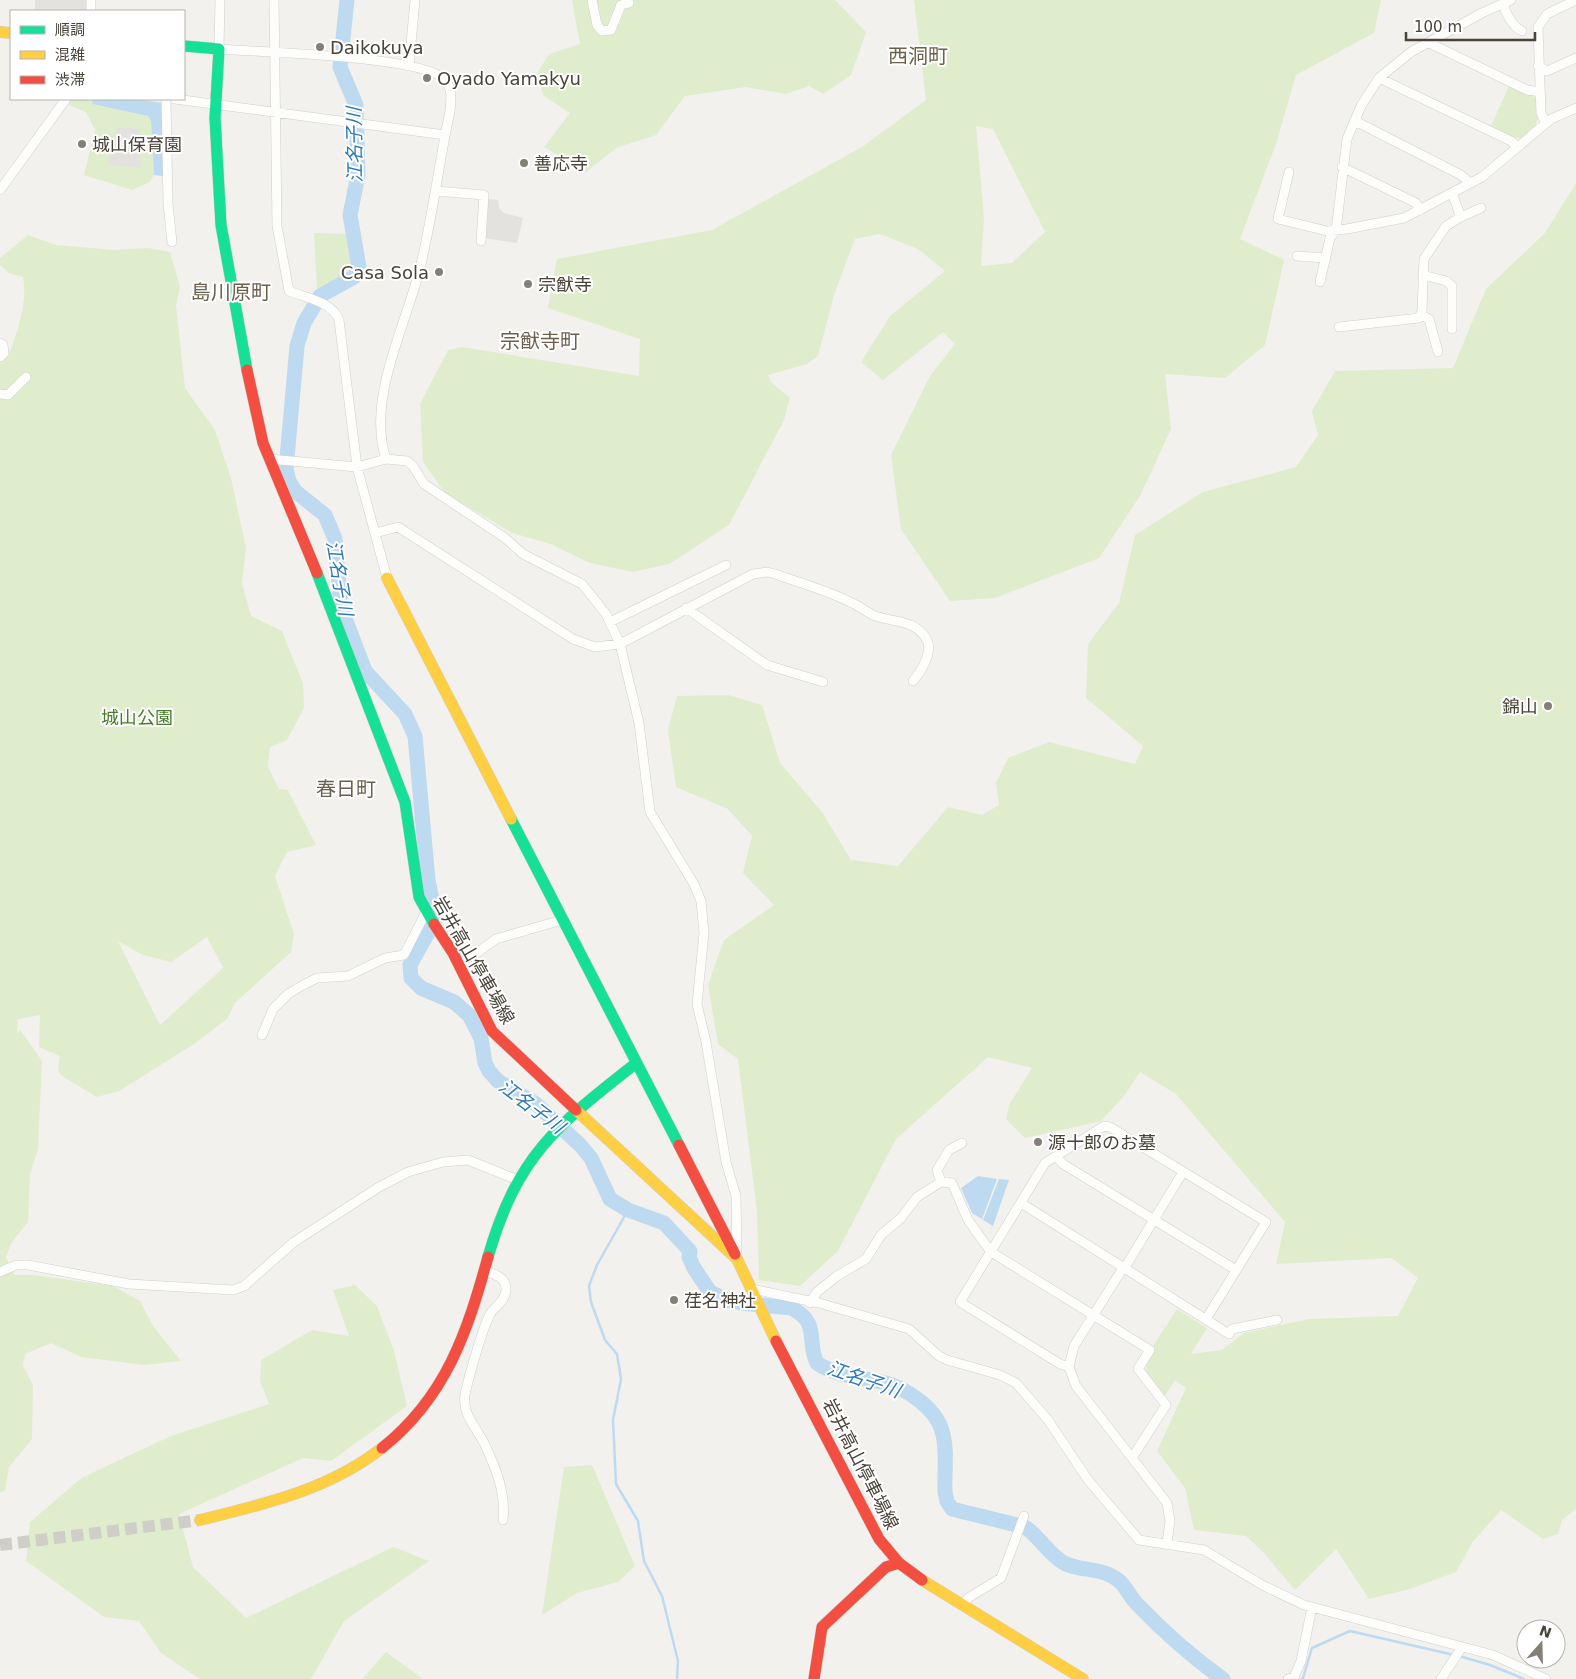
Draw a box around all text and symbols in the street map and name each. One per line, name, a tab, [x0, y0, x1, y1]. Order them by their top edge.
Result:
legend	[10, 10, 185, 100]
scale bar	[1406, 10, 1535, 42]
text: 100 m	[1414, 18, 1462, 36]
text: 順調	[55, 21, 85, 39]
place label: Daikokuya	[330, 37, 424, 58]
marker: Daikokuya	[314, 41, 326, 53]
district label: 西洞町	[888, 44, 948, 68]
text: 混雑	[55, 46, 85, 64]
place label: Oyado Yamakyu	[437, 68, 581, 89]
text: 渋滞	[55, 71, 85, 89]
marker: Oyado Yamakyu	[421, 72, 433, 84]
water label: 江名子川	[342, 105, 366, 183]
place label: 城山保育園	[92, 134, 182, 155]
marker: 城山保育園	[76, 138, 88, 150]
place label: 善応寺	[534, 153, 588, 174]
marker: 善応寺	[518, 157, 530, 169]
place label: Casa Sola	[341, 262, 429, 283]
marker: Casa Sola	[433, 266, 445, 278]
place label: 宗猷寺	[538, 274, 592, 295]
marker: 宗猷寺	[522, 278, 534, 290]
district label: 島川原町	[191, 280, 271, 304]
district label: 宗猷寺町	[500, 329, 580, 353]
water label: 江名子川	[323, 539, 358, 619]
place label: 錦山	[1502, 696, 1538, 717]
marker: 錦山	[1542, 700, 1554, 712]
park label: 城山公園	[101, 707, 173, 728]
district label: 春日町	[316, 777, 376, 801]
street label: 岩井高山停車場線	[429, 892, 519, 1028]
water label: 江名子川	[495, 1074, 571, 1139]
place label: 源十郎のお墓	[1048, 1132, 1156, 1153]
marker: 源十郎のお墓	[1032, 1136, 1044, 1148]
place label: 荏名神社	[684, 1290, 756, 1311]
marker: 荏名神社	[668, 1294, 680, 1306]
water label: 江名子川	[824, 1356, 905, 1402]
street label: 岩井高山停車場線	[819, 1395, 903, 1533]
north arrow	[1516, 1619, 1566, 1669]
text: N	[1537, 1622, 1554, 1641]

